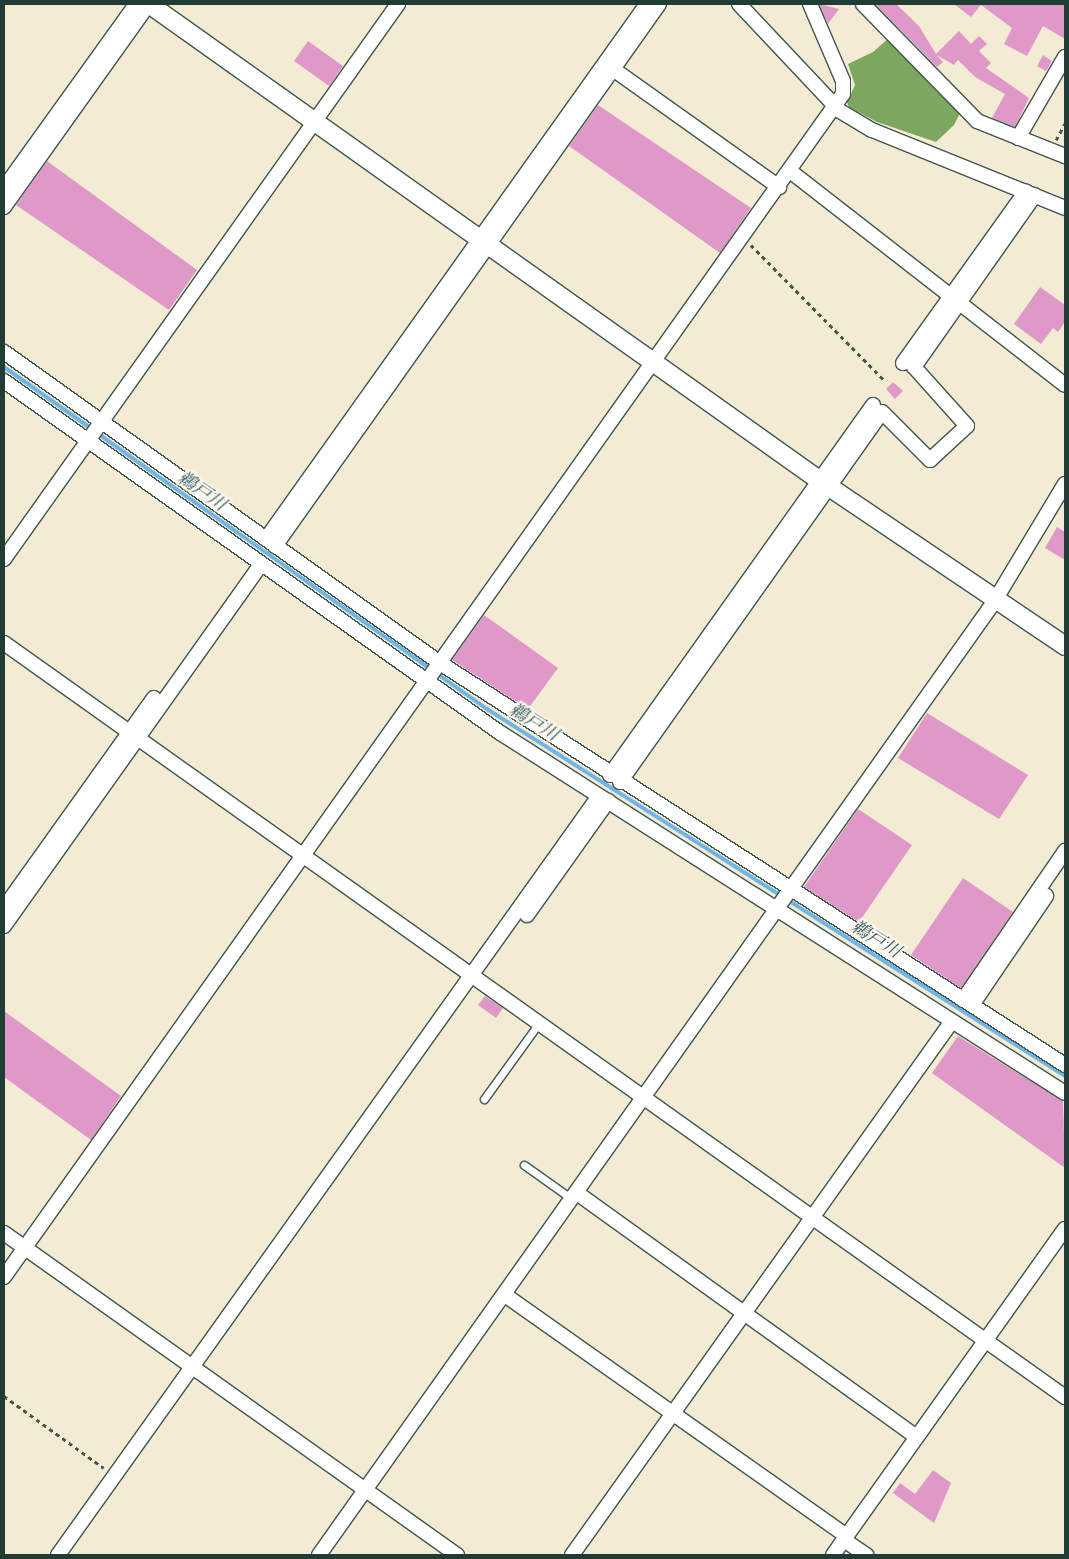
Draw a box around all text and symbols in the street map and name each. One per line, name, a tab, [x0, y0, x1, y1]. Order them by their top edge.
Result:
water label: 鵜戸川	[174, 467, 230, 515]
water label: 鵜戸川	[505, 699, 563, 745]
water label: 鵜戸川	[847, 916, 905, 962]

